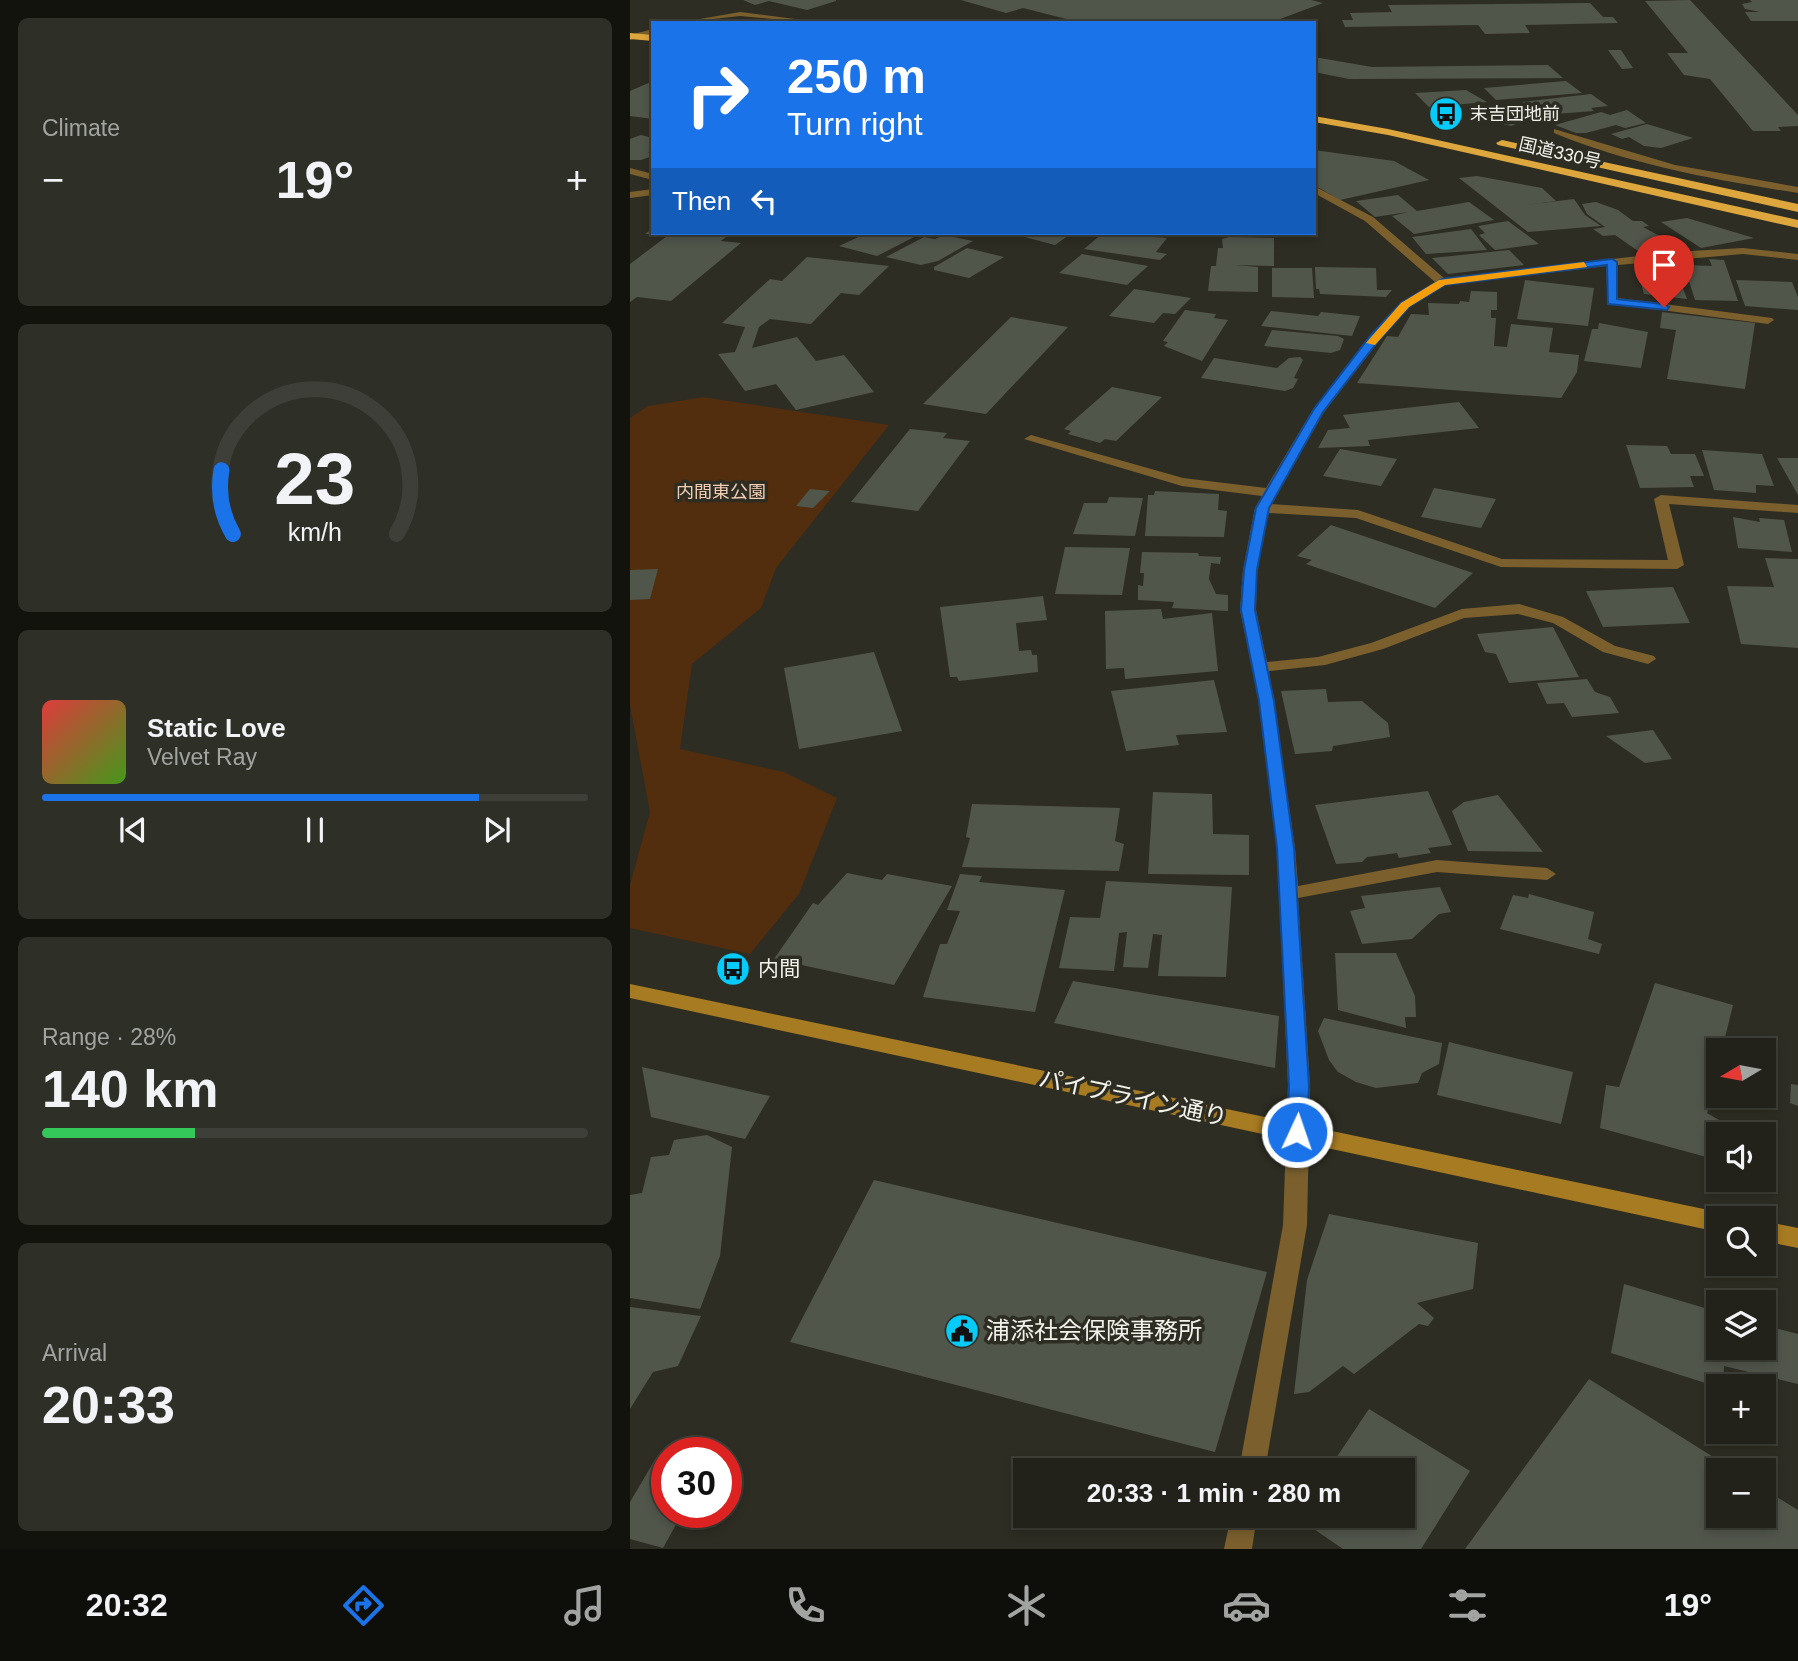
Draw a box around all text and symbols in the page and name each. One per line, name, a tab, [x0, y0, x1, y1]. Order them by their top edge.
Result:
icon: right	[672, 49, 763, 140]
text: 250 m	[787, 49, 926, 103]
bus stop icon: 末吉団地前	[1427, 95, 1465, 133]
place label: 末吉団地前	[1470, 104, 1560, 124]
text: Turn right	[787, 106, 923, 142]
text: Climate	[42, 115, 120, 141]
street label: 国道330号	[1517, 134, 1603, 172]
text: 19°	[276, 151, 354, 209]
text: −	[42, 159, 64, 201]
text: +	[566, 159, 588, 201]
icon: left	[745, 182, 783, 220]
text: Then	[672, 186, 731, 216]
pin	[1634, 235, 1694, 307]
icon: arrive	[1645, 246, 1683, 284]
text: 23	[275, 439, 355, 520]
park label: 内間東公園	[676, 482, 766, 502]
text: km/h	[288, 518, 342, 546]
text: Static Love	[147, 713, 286, 743]
text: Velvet Ray	[147, 744, 257, 770]
icon: previous	[114, 811, 152, 849]
icon: pause	[296, 811, 334, 849]
icon: next	[478, 811, 516, 849]
bus stop icon: 内間	[714, 950, 752, 988]
place label: 内間	[758, 957, 800, 980]
text: Range · 28%	[42, 1024, 176, 1050]
north arrow	[1706, 1038, 1776, 1108]
map controls	[1706, 1038, 1776, 1528]
text: 140 km	[42, 1060, 218, 1118]
street label: パイプライン通り	[1036, 1064, 1230, 1131]
position arrow	[1260, 1095, 1334, 1169]
button: sound	[1706, 1122, 1776, 1192]
button: search	[1706, 1206, 1776, 1276]
button: layers	[1706, 1290, 1776, 1360]
public building icon: 浦添社会保険事務所	[943, 1312, 981, 1350]
place label: 浦添社会保険事務所	[986, 1317, 1202, 1344]
text: Arrival	[42, 1340, 107, 1366]
button: +	[1706, 1374, 1776, 1444]
text: 20:33	[42, 1376, 175, 1434]
speed limit sign: 30	[651, 1437, 742, 1528]
button: −	[1706, 1458, 1776, 1528]
text: 20:33 · 1 min · 280 m	[1087, 1478, 1341, 1508]
icon: directions	[339, 1581, 388, 1630]
icon: music	[560, 1581, 609, 1630]
icon: phone	[781, 1581, 830, 1630]
icon: climate	[1002, 1581, 1051, 1630]
icon: car	[1222, 1581, 1271, 1630]
icon: filters	[1443, 1581, 1492, 1630]
text: 20:32	[86, 1587, 168, 1623]
text: 19°	[1664, 1587, 1712, 1623]

